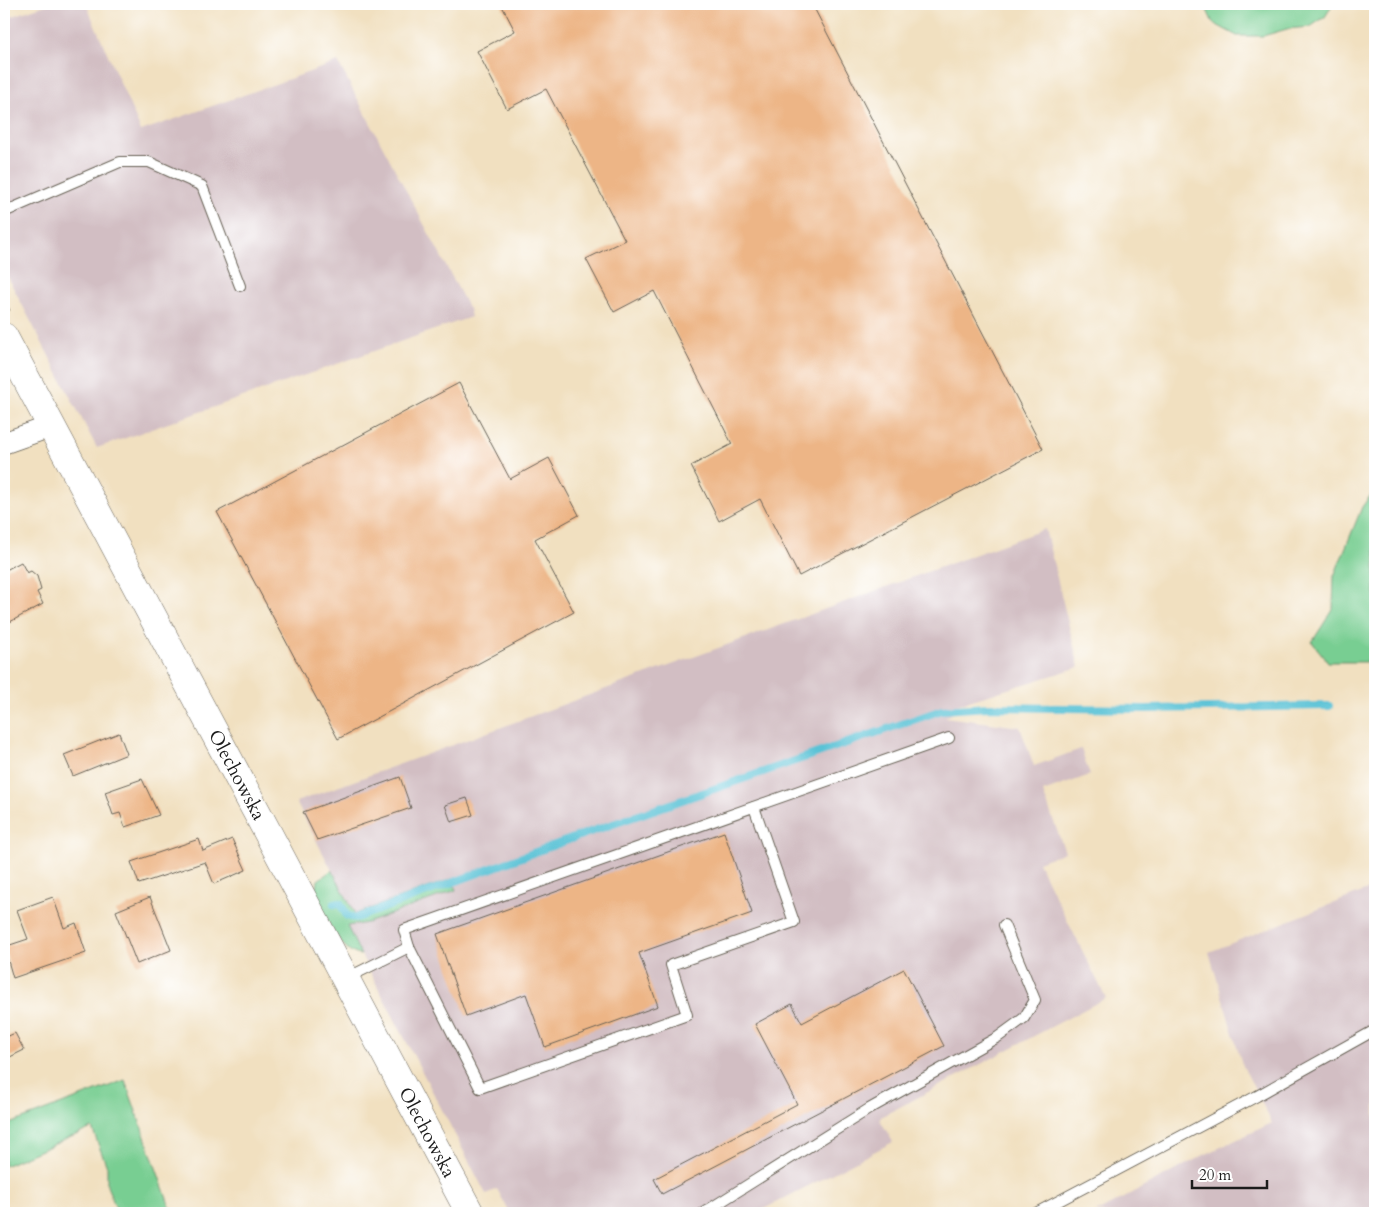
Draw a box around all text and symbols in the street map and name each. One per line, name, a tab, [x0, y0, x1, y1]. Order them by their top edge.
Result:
street label: Olechowska	[202, 725, 272, 825]
street label: Olechowska	[392, 1083, 462, 1182]
scale bar	[1192, 1157, 1266, 1189]
text: 20 m	[1199, 1165, 1231, 1185]

